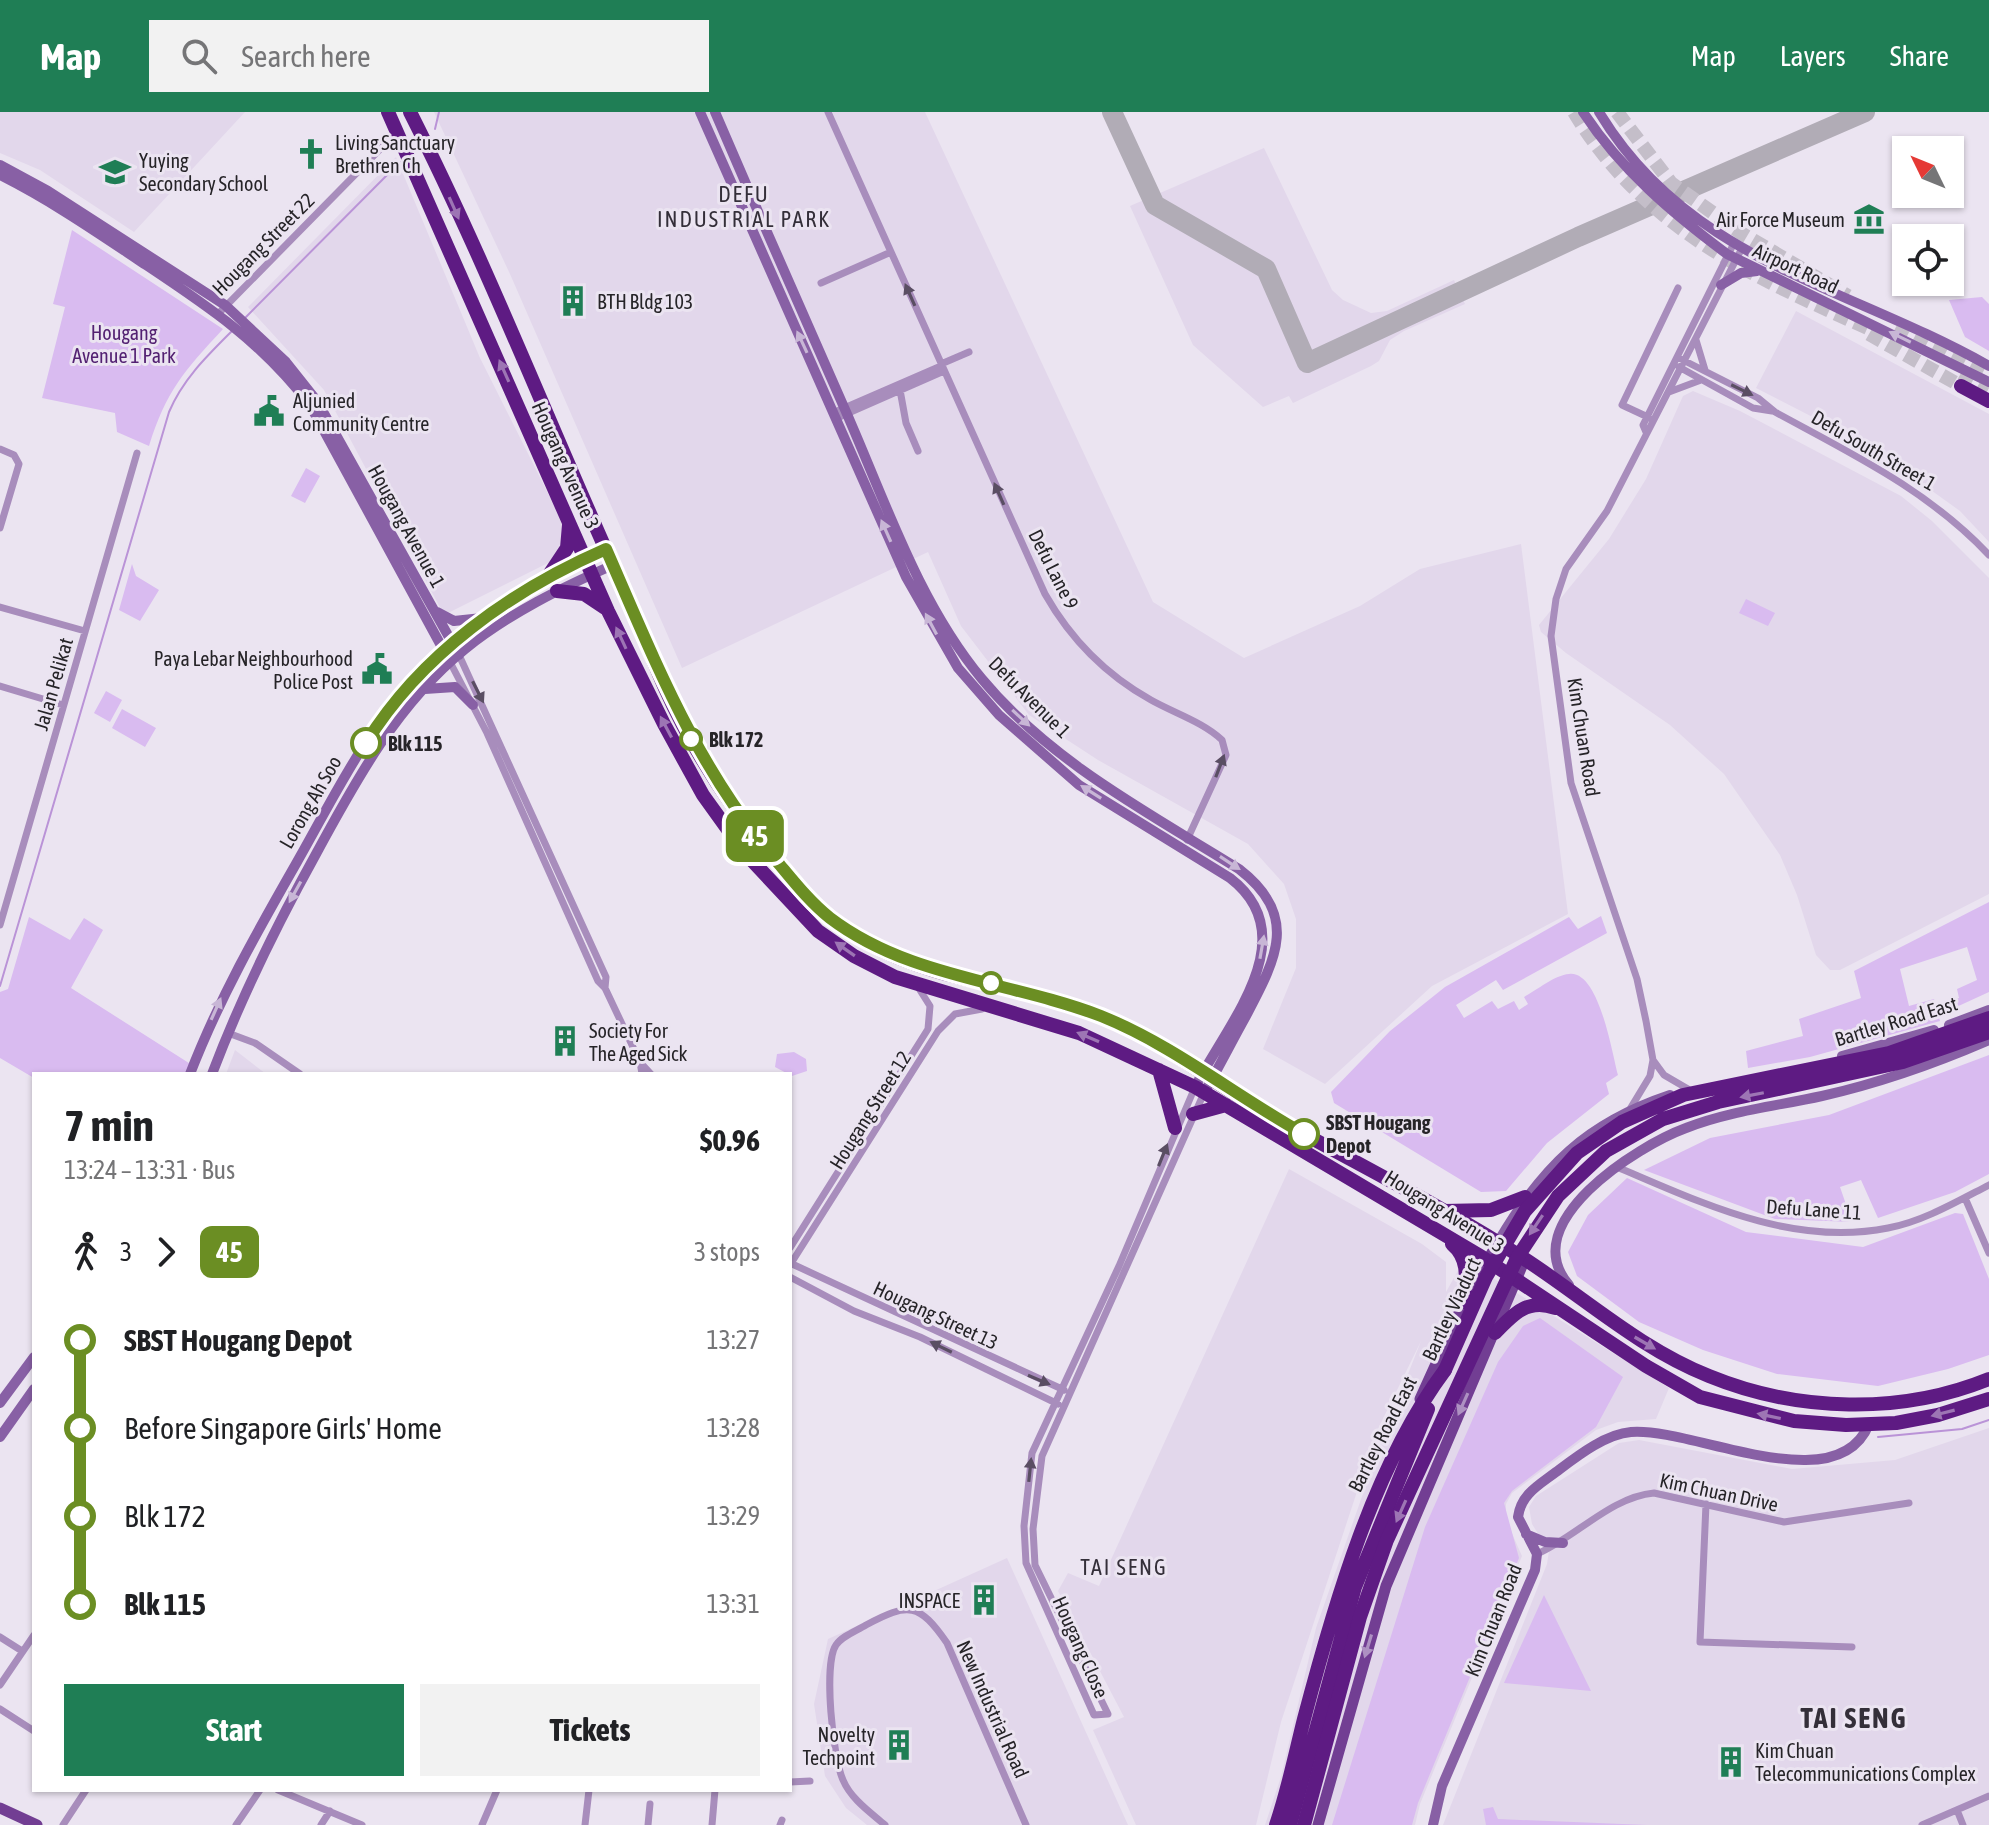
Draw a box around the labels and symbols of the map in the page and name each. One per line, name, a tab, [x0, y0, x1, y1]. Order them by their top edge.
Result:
place label: Living Sanctuary Brethren Ch	[335, 131, 455, 177]
north arrow	[1892, 136, 1964, 208]
church icon: Living Sanctuary Brethren Ch	[294, 137, 328, 171]
place label: Yuying Secondary School	[139, 149, 269, 195]
school or university icon: Yuying Secondary School	[98, 155, 132, 189]
district label: DEFU INDUSTRIAL PARK	[657, 181, 831, 232]
street label: Hougang Street 22	[207, 188, 319, 300]
one-way arrow	[447, 197, 461, 220]
museum icon: Air Force Museum	[1852, 202, 1886, 236]
place label: Air Force Museum	[1717, 208, 1845, 231]
street label: Airport Road	[1750, 238, 1842, 298]
one-way arrow	[903, 283, 916, 306]
building icon: BTH Bldg 103	[556, 284, 590, 318]
place label: BTH Bldg 103	[597, 290, 693, 313]
park label: Hougang Avenue 1 Park	[72, 321, 176, 367]
one-way arrow	[795, 330, 809, 353]
one-way arrow	[1888, 330, 1911, 344]
one-way arrow	[497, 360, 510, 383]
one-way arrow	[1731, 383, 1754, 397]
place label: Aljunied Community Centre	[293, 389, 429, 435]
public building icon: Aljunied Community Centre	[252, 394, 286, 428]
street label: Hougang Avenue 3	[528, 398, 604, 532]
street label: Defu South Street 1	[1808, 405, 1940, 495]
street label: Hougang Avenue 1	[364, 461, 450, 591]
one-way arrow	[993, 482, 1006, 506]
one-way arrow	[879, 520, 893, 543]
street label: Defu Lane 9	[1024, 525, 1084, 613]
one-way arrow	[924, 612, 937, 635]
one-way arrow	[614, 626, 627, 649]
street label: Jalan Pelikat	[29, 635, 77, 733]
place label: Paya Lebar Neighbourhood Police Post	[154, 647, 353, 693]
street label: Defu Avenue 1	[984, 651, 1076, 743]
public building icon: Paya Lebar Neighbourhood Police Post	[360, 652, 394, 686]
street label: Kim Chuan Road	[1563, 676, 1605, 798]
one-way arrow	[471, 681, 484, 704]
one-way arrow	[1011, 709, 1030, 727]
one-way arrow	[659, 716, 672, 739]
marker: Blk 115	[351, 728, 381, 758]
marker: Blk 172	[680, 728, 702, 750]
place label: Blk 172	[709, 728, 764, 751]
place label: Blk 115	[388, 732, 443, 755]
street label: Lorong Ah Soo	[274, 752, 346, 852]
one-way arrow	[1214, 754, 1227, 778]
one-way arrow	[1080, 786, 1102, 800]
line badge: 45	[719, 810, 791, 862]
one-way arrow	[1219, 856, 1241, 870]
one-way arrow	[288, 881, 302, 903]
one-way arrow	[1257, 935, 1269, 960]
one-way arrow	[834, 942, 855, 957]
unlabelled marker	[980, 972, 1002, 994]
street label: Bartley Road East	[1832, 991, 1960, 1051]
one-way arrow	[209, 997, 223, 1020]
place label: Society For The Aged Sick	[589, 1019, 687, 1065]
building icon: Society For The Aged Sick	[548, 1024, 582, 1058]
one-way arrow	[1076, 1030, 1100, 1043]
street label: Hougang Street 12	[825, 1047, 915, 1173]
one-way arrow	[1739, 1089, 1764, 1102]
place label: SBST Hougang Depot	[1326, 1111, 1431, 1157]
marker: SBST Hougang Depot	[1289, 1119, 1319, 1149]
one-way arrow	[1157, 1143, 1170, 1167]
street label: Hougang Avenue 3	[1381, 1165, 1509, 1257]
street label: Defu Lane 11	[1766, 1194, 1862, 1224]
one-way arrow	[1529, 1215, 1544, 1236]
street label: Bartley Viaduct	[1417, 1254, 1485, 1364]
street label: Hougang Street 13	[870, 1276, 1002, 1354]
one-way arrow	[1634, 1336, 1656, 1350]
one-way arrow	[929, 1340, 952, 1354]
street label: Bartley Road East	[1343, 1372, 1421, 1496]
one-way arrow	[1027, 1373, 1051, 1386]
one-way arrow	[1456, 1392, 1470, 1416]
one-way arrow	[1930, 1408, 1955, 1420]
one-way arrow	[1756, 1409, 1781, 1422]
one-way arrow	[1024, 1457, 1037, 1482]
street label: Kim Chuan Drive	[1658, 1468, 1780, 1516]
one-way arrow	[1394, 1499, 1408, 1522]
district label: TAI SENG	[1080, 1554, 1168, 1580]
street label: Kim Chuan Road	[1460, 1560, 1526, 1680]
building icon: INSPACE	[967, 1583, 1001, 1617]
place label: INSPACE	[898, 1589, 960, 1612]
street label: Hougang Close	[1048, 1593, 1114, 1701]
one-way arrow	[1361, 1634, 1374, 1658]
street label: New Industrial Road	[952, 1637, 1034, 1781]
district label: TAI SENG	[1801, 1702, 1907, 1734]
place label: Novelty Techpoint	[802, 1723, 875, 1769]
building icon: Novelty Techpoint	[882, 1728, 916, 1762]
place label: Kim Chuan Telecommunications Complex	[1755, 1739, 1976, 1785]
building icon: Kim Chuan Telecommunications Complex	[1714, 1745, 1748, 1779]

